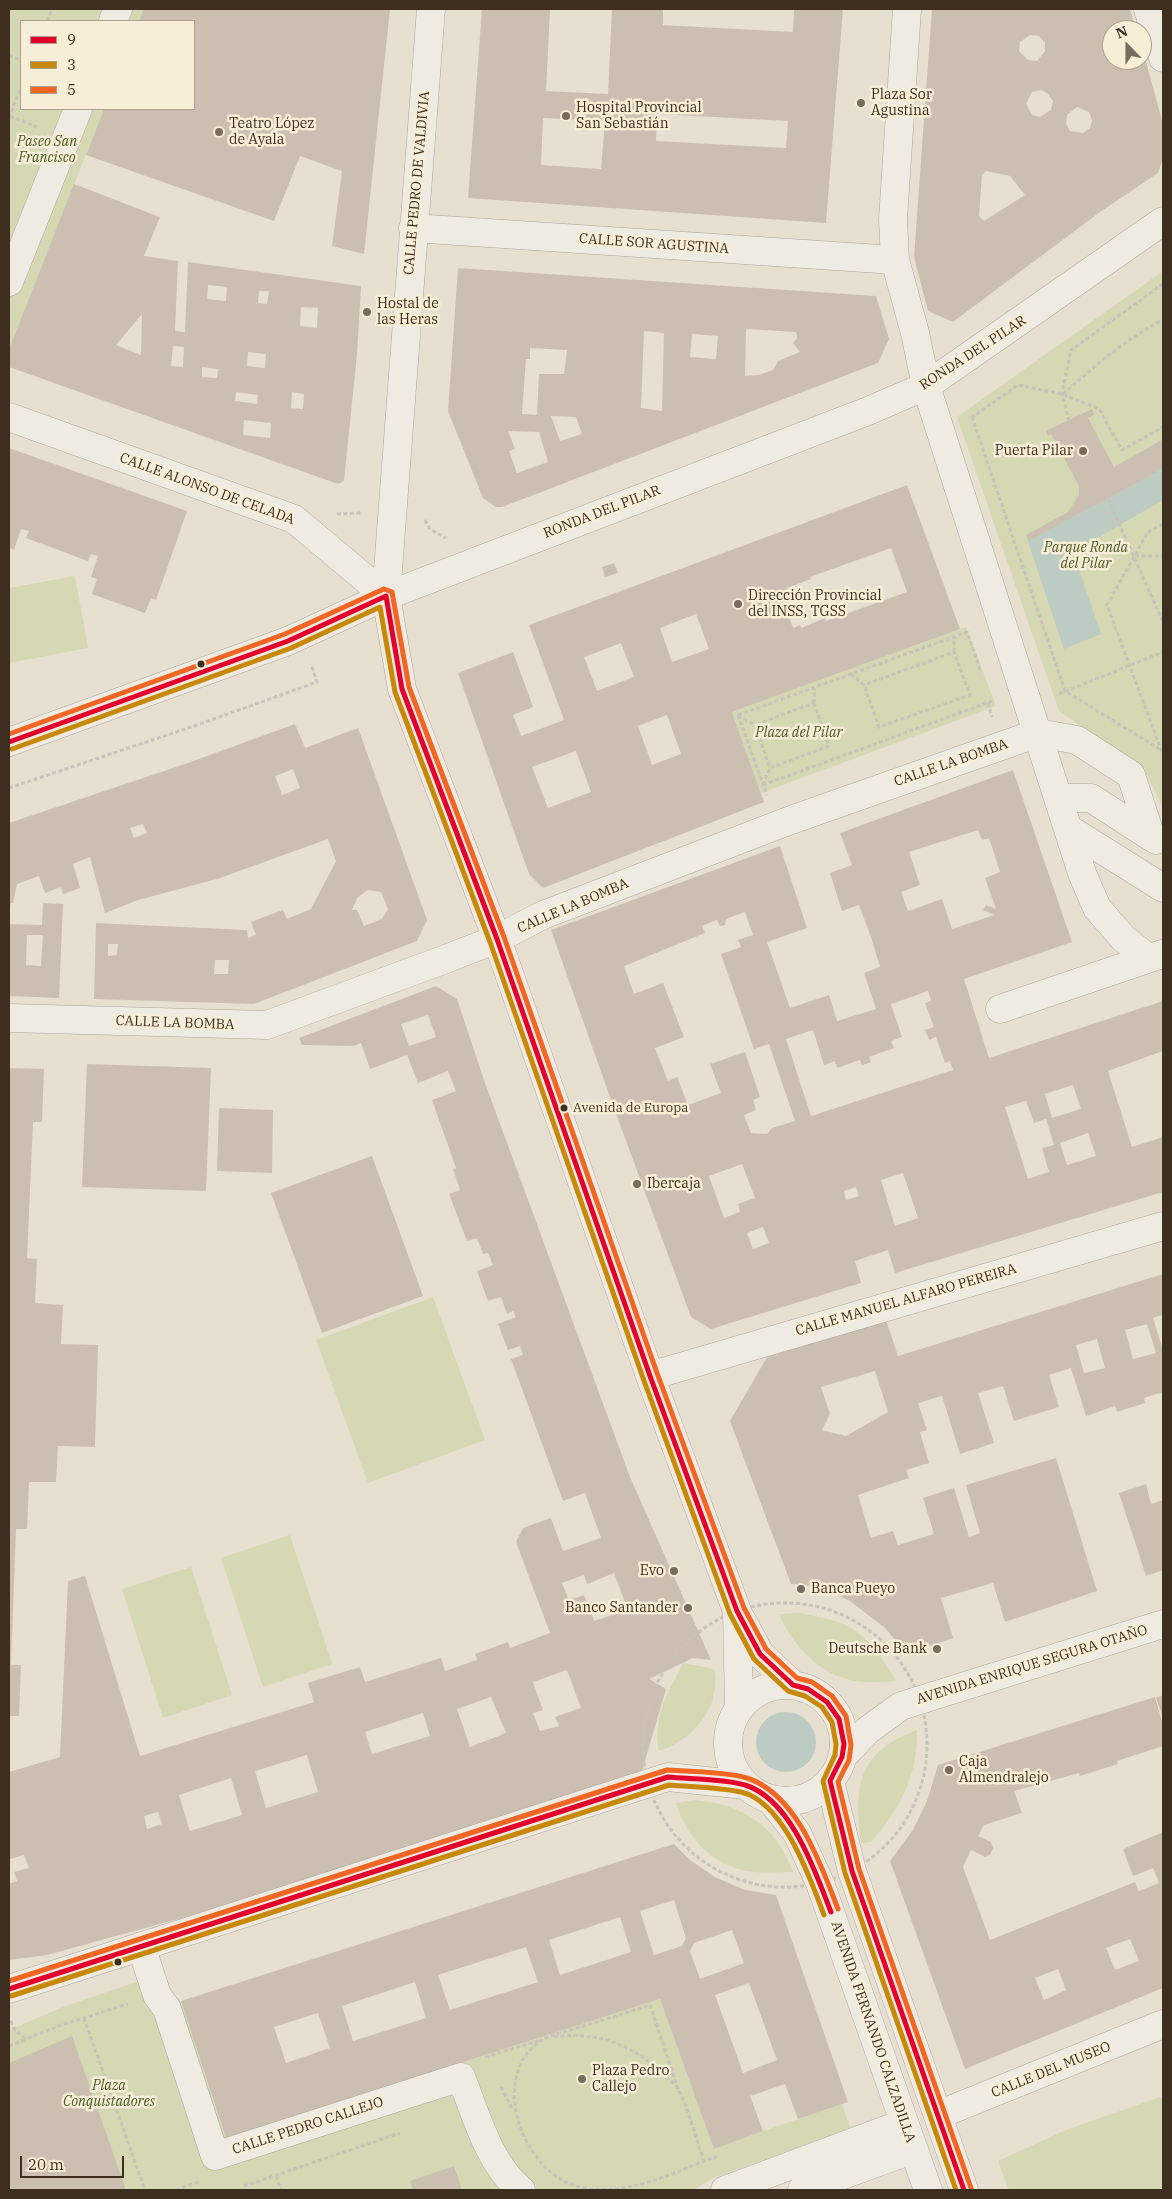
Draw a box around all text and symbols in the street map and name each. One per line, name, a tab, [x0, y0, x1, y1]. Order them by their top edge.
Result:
legend	[20, 20, 195, 110]
north arrow	[1102, 20, 1152, 70]
text: N	[1113, 22, 1130, 42]
text: 9	[67, 30, 76, 49]
text: 3	[67, 55, 76, 74]
text: 5	[67, 80, 76, 99]
place label: Plaza Sor Agustina	[871, 87, 932, 120]
street label: CALLE PEDRO DE VALDIVIA	[401, 90, 433, 276]
marker: Plaza Sor Agustina	[855, 97, 867, 109]
place label: Hospital Provincial San Sebastián	[576, 100, 702, 132]
marker: Hospital Provincial San Sebastián	[560, 110, 572, 122]
place label: Teatro López de Ayala	[229, 116, 314, 148]
marker: Teatro López de Ayala	[213, 126, 225, 138]
park label: Paseo San Francisco	[17, 134, 77, 166]
street label: CALLE SOR AGUSTINA	[578, 230, 730, 258]
place label: Hostal de las Heras	[377, 296, 439, 328]
marker: Hostal de las Heras	[361, 306, 373, 318]
street label: RONDA DEL PILAR	[916, 312, 1030, 394]
place label: Puerta Pilar	[995, 443, 1073, 459]
marker: Puerta Pilar	[1077, 445, 1089, 457]
street label: CALLE ALONSO DE CELADA	[117, 449, 297, 529]
street label: RONDA DEL PILAR	[541, 482, 663, 542]
park label: Parque Ronda del Pilar	[1044, 540, 1128, 572]
place label: Dirección Provincial del INSS, TGSS	[748, 588, 882, 620]
marker: Dirección Provincial del INSS, TGSS	[732, 598, 744, 610]
unlabelled marker	[196, 659, 206, 669]
park label: Plaza del Pilar	[755, 725, 843, 741]
street label: CALLE LA BOMBA	[892, 736, 1010, 790]
street label: CALLE LA BOMBA	[515, 875, 631, 937]
street label: CALLE LA BOMBA	[115, 1013, 235, 1033]
place label: Avenida de Europa	[573, 1100, 688, 1116]
marker: Avenida de Europa	[559, 1103, 569, 1113]
place label: Ibercaja	[647, 1176, 701, 1192]
marker: Ibercaja	[631, 1178, 643, 1190]
street label: CALLE MANUEL ALFARO PEREIRA	[794, 1260, 1018, 1340]
place label: Evo	[640, 1563, 664, 1579]
marker: Evo	[668, 1565, 680, 1577]
place label: Banca Pueyo	[811, 1581, 895, 1597]
marker: Banca Pueyo	[795, 1583, 807, 1595]
place label: Banco Santander	[565, 1600, 678, 1616]
marker: Banco Santander	[682, 1602, 694, 1614]
street label: AVENIDA ENRIQUE SEGURA OTAÑO	[914, 1622, 1150, 1708]
place label: Deutsche Bank	[828, 1641, 927, 1657]
marker: Deutsche Bank	[931, 1643, 943, 1655]
place label: Caja Almendralejo	[959, 1754, 1049, 1786]
marker: Caja Almendralejo	[943, 1764, 955, 1776]
street label: AVENIDA FERNANDO CALZADILLA	[827, 1919, 919, 2145]
unlabelled marker	[113, 1957, 123, 1967]
street label: CALLE DEL MUSEO	[989, 2038, 1113, 2102]
place label: Plaza Pedro Callejo	[592, 2063, 669, 2096]
marker: Plaza Pedro Callejo	[576, 2073, 588, 2085]
park label: Plaza Conquistadores	[63, 2078, 155, 2110]
street label: CALLE PEDRO CALLEJO	[230, 2094, 386, 2158]
scale bar	[22, 2146, 126, 2178]
text: 20 m	[28, 2155, 64, 2174]

